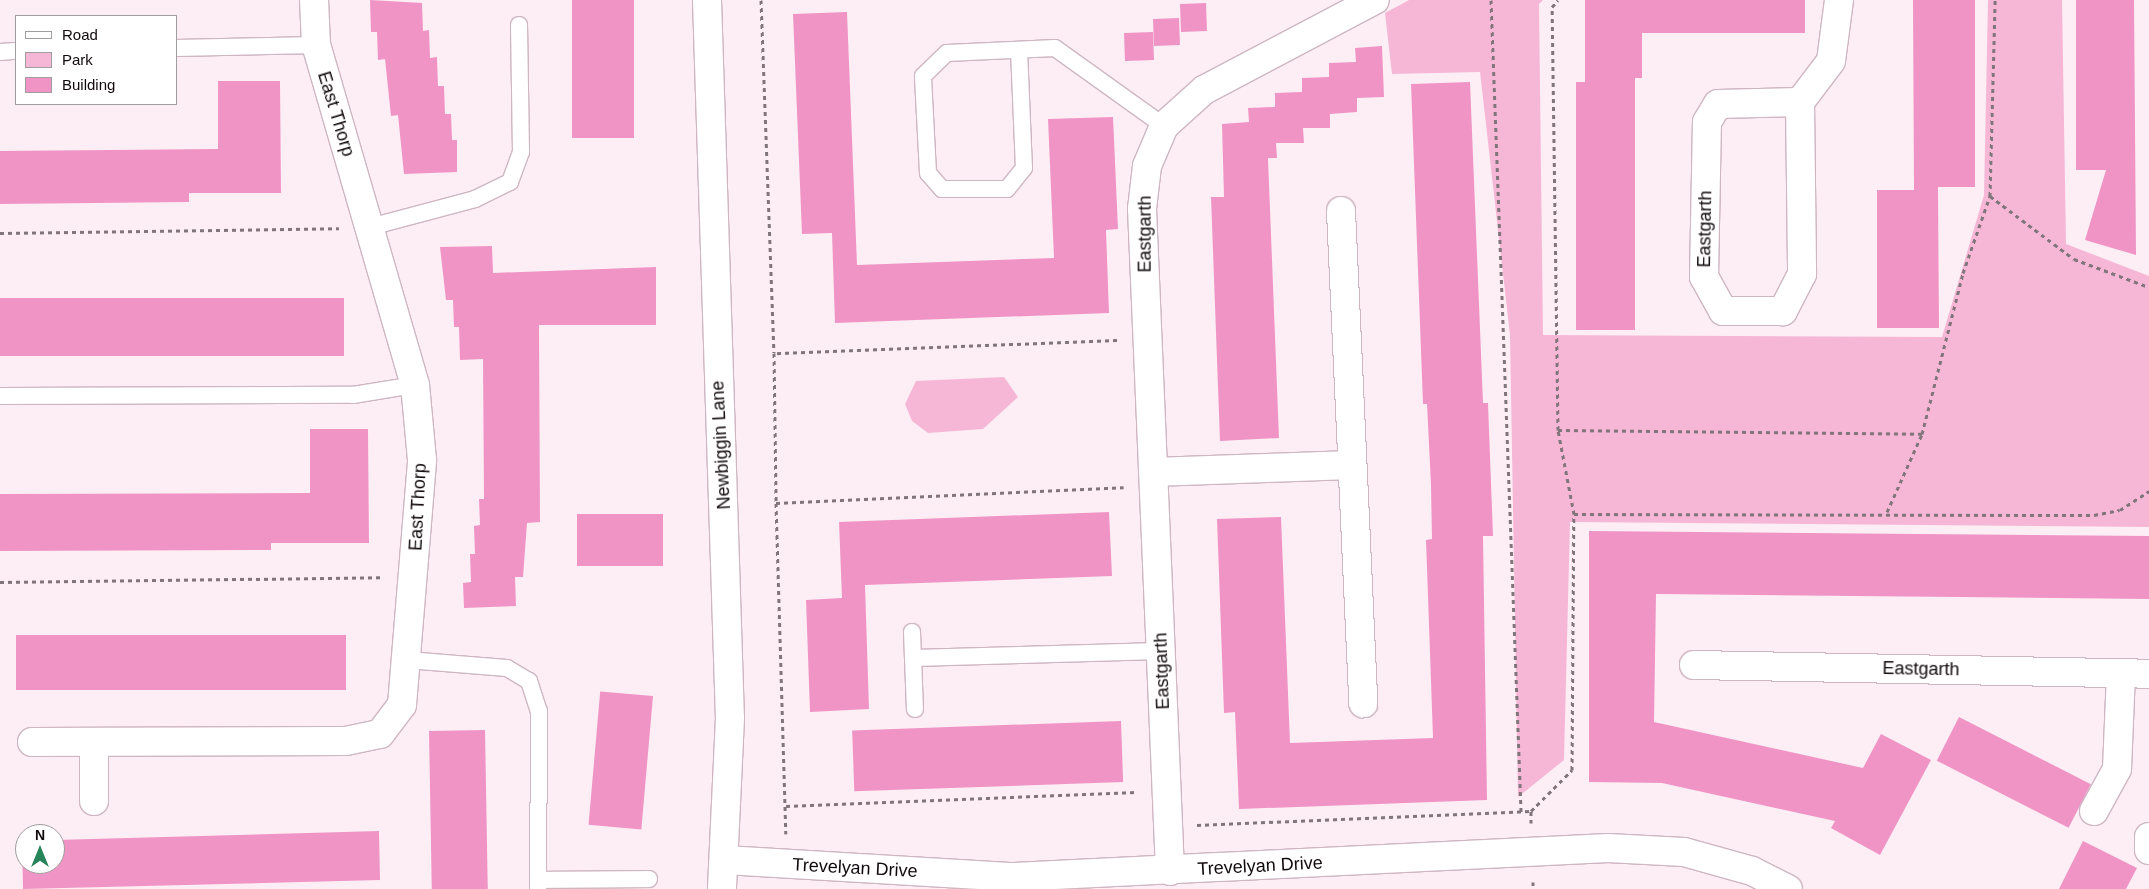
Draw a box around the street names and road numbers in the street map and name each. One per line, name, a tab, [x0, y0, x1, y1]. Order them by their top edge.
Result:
street label: East Thorp	[313, 69, 359, 159]
street label: Eastgarth	[1694, 190, 1716, 268]
street label: Eastgarth	[1134, 195, 1156, 273]
street label: Newbiggin Lane	[707, 380, 735, 510]
street label: East Thorp	[405, 462, 431, 552]
street label: Eastgarth	[1150, 632, 1174, 710]
street label: Eastgarth	[1882, 658, 1960, 680]
street label: Trevelyan Drive	[1197, 852, 1323, 880]
street label: Trevelyan Drive	[792, 854, 918, 882]

